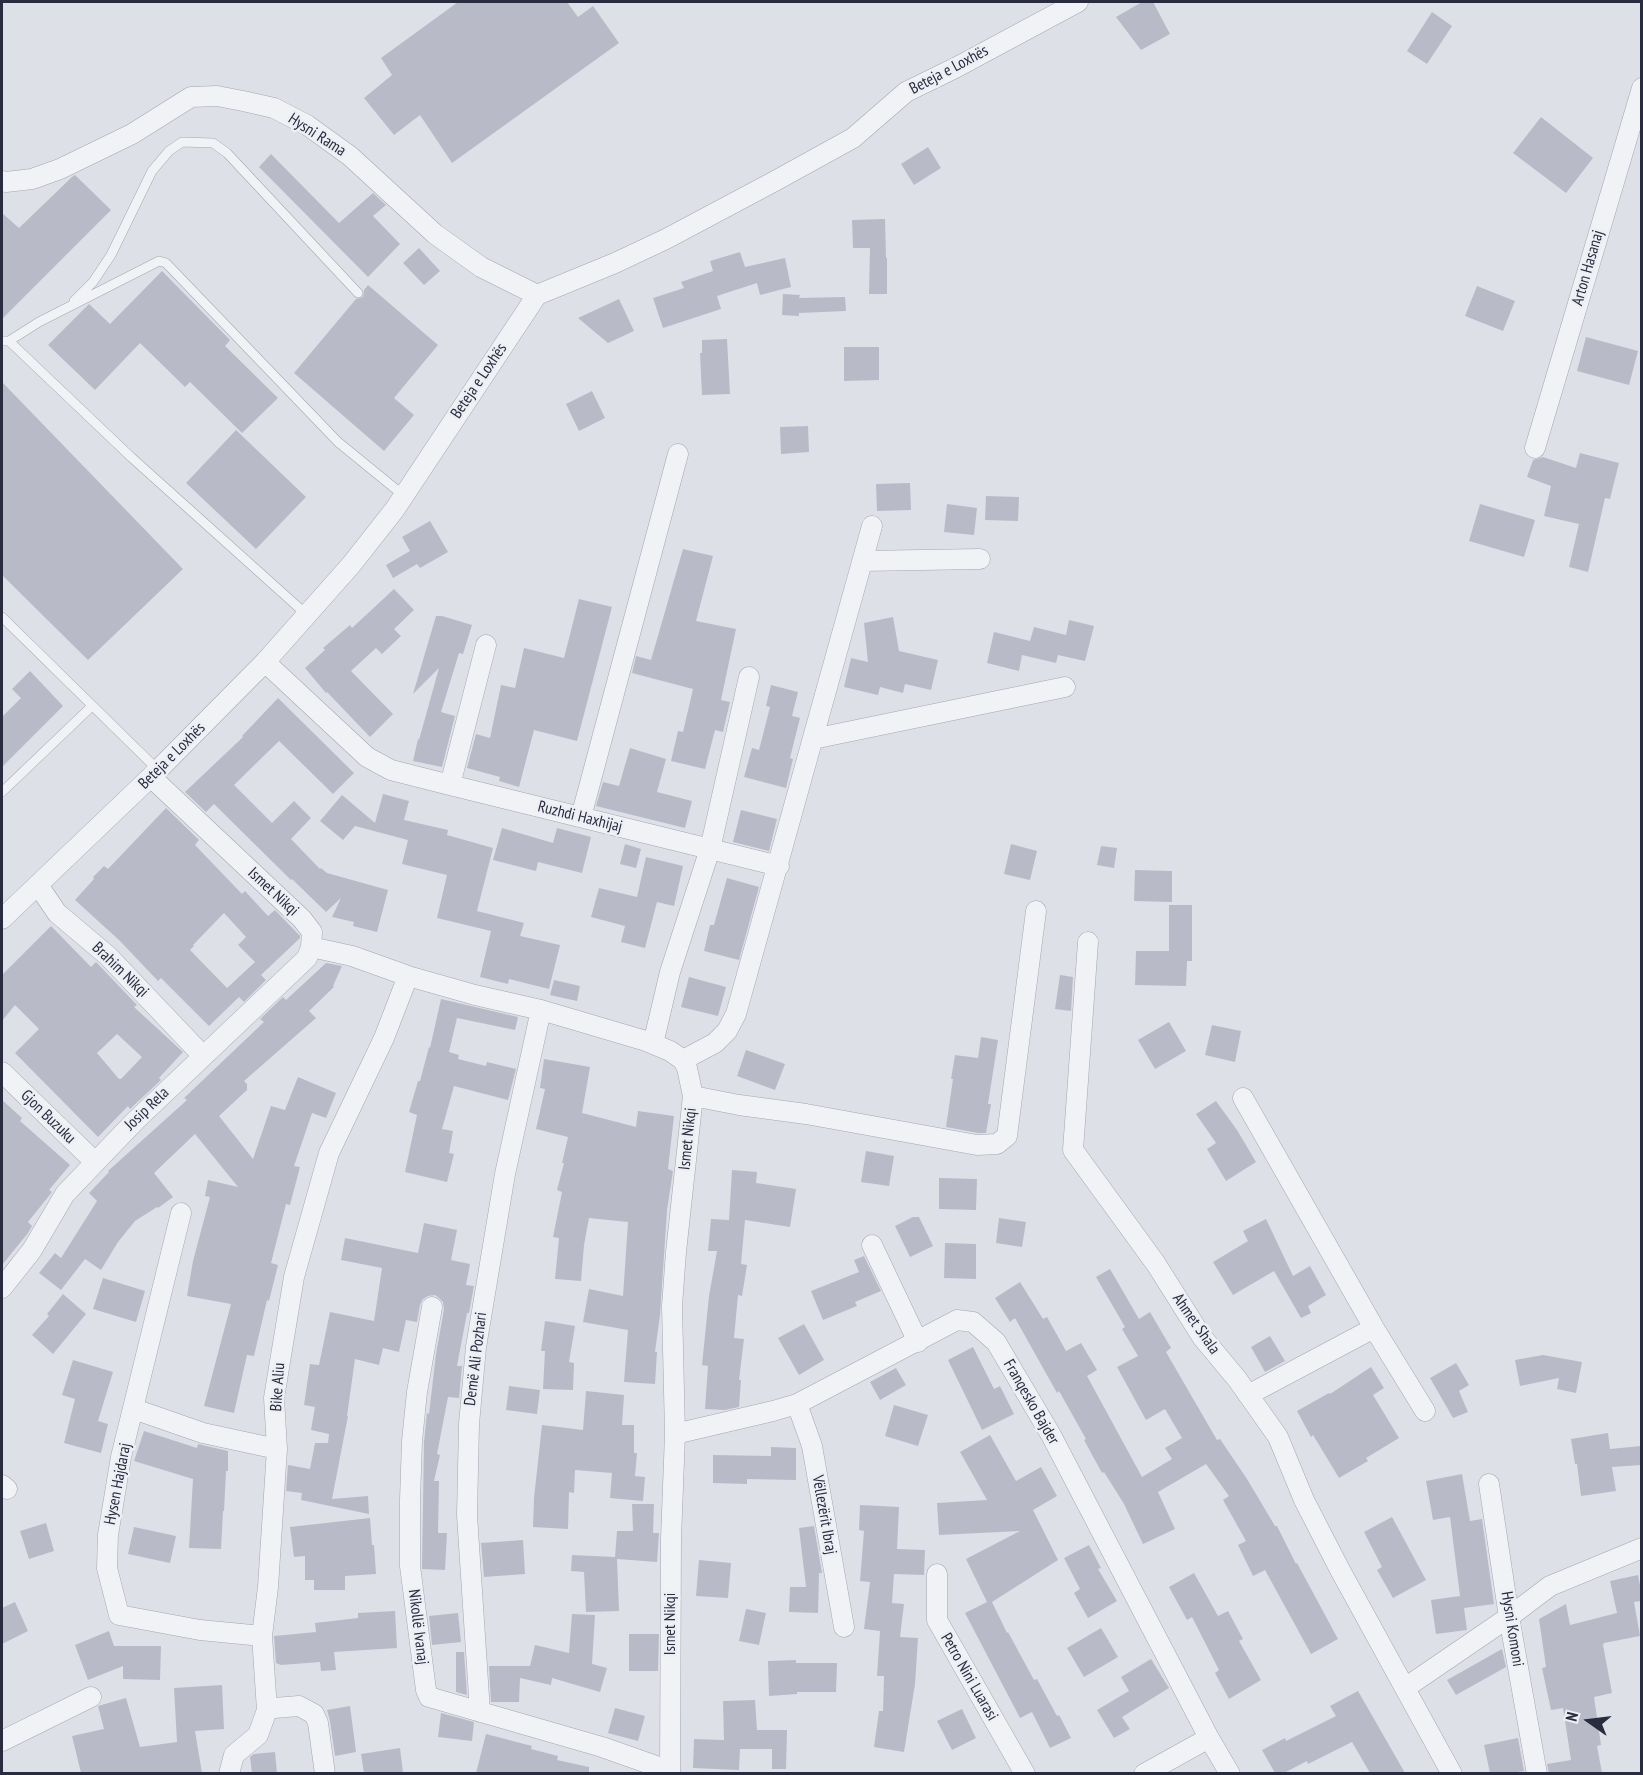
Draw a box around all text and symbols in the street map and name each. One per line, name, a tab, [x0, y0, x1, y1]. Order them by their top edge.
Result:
street label: Beteja e Loxhës	[906, 41, 992, 99]
street label: Hysni Rama	[285, 109, 349, 161]
street label: Arton Hasanaj	[1568, 228, 1608, 308]
street label: Beteja e Loxhës	[447, 340, 511, 422]
street label: Beteja e Loxhës	[135, 719, 209, 793]
street label: Ruzhdi Haxhijaj	[536, 797, 624, 837]
street label: Ismet Nikqi	[244, 864, 302, 920]
street label: Brahim Nikqi	[88, 938, 152, 1002]
street label: Josip Rela	[121, 1083, 173, 1135]
street label: Gjon Buzuku	[17, 1086, 79, 1148]
street label: Ismet Nikqi	[675, 1107, 701, 1171]
street label: Ahmet Shala	[1168, 1290, 1224, 1358]
street label: Demë Ali Pozhari	[461, 1311, 491, 1407]
street label: Franqesko Bajder	[999, 1356, 1063, 1448]
street label: Bike Aliu	[267, 1362, 289, 1412]
street label: Hysen Hajdaraj	[101, 1441, 135, 1527]
street label: Vëllezërit Ibraj	[808, 1474, 840, 1556]
street label: Nikollë Ivanaj	[404, 1588, 432, 1666]
street label: Hysni Komoni	[1497, 1590, 1527, 1668]
street label: Ismet Nikqi	[660, 1593, 680, 1655]
street label: Petro Nini Luarasi	[936, 1630, 1002, 1724]
north arrow	[1559, 1691, 1619, 1751]
text: N	[1561, 1710, 1582, 1723]

